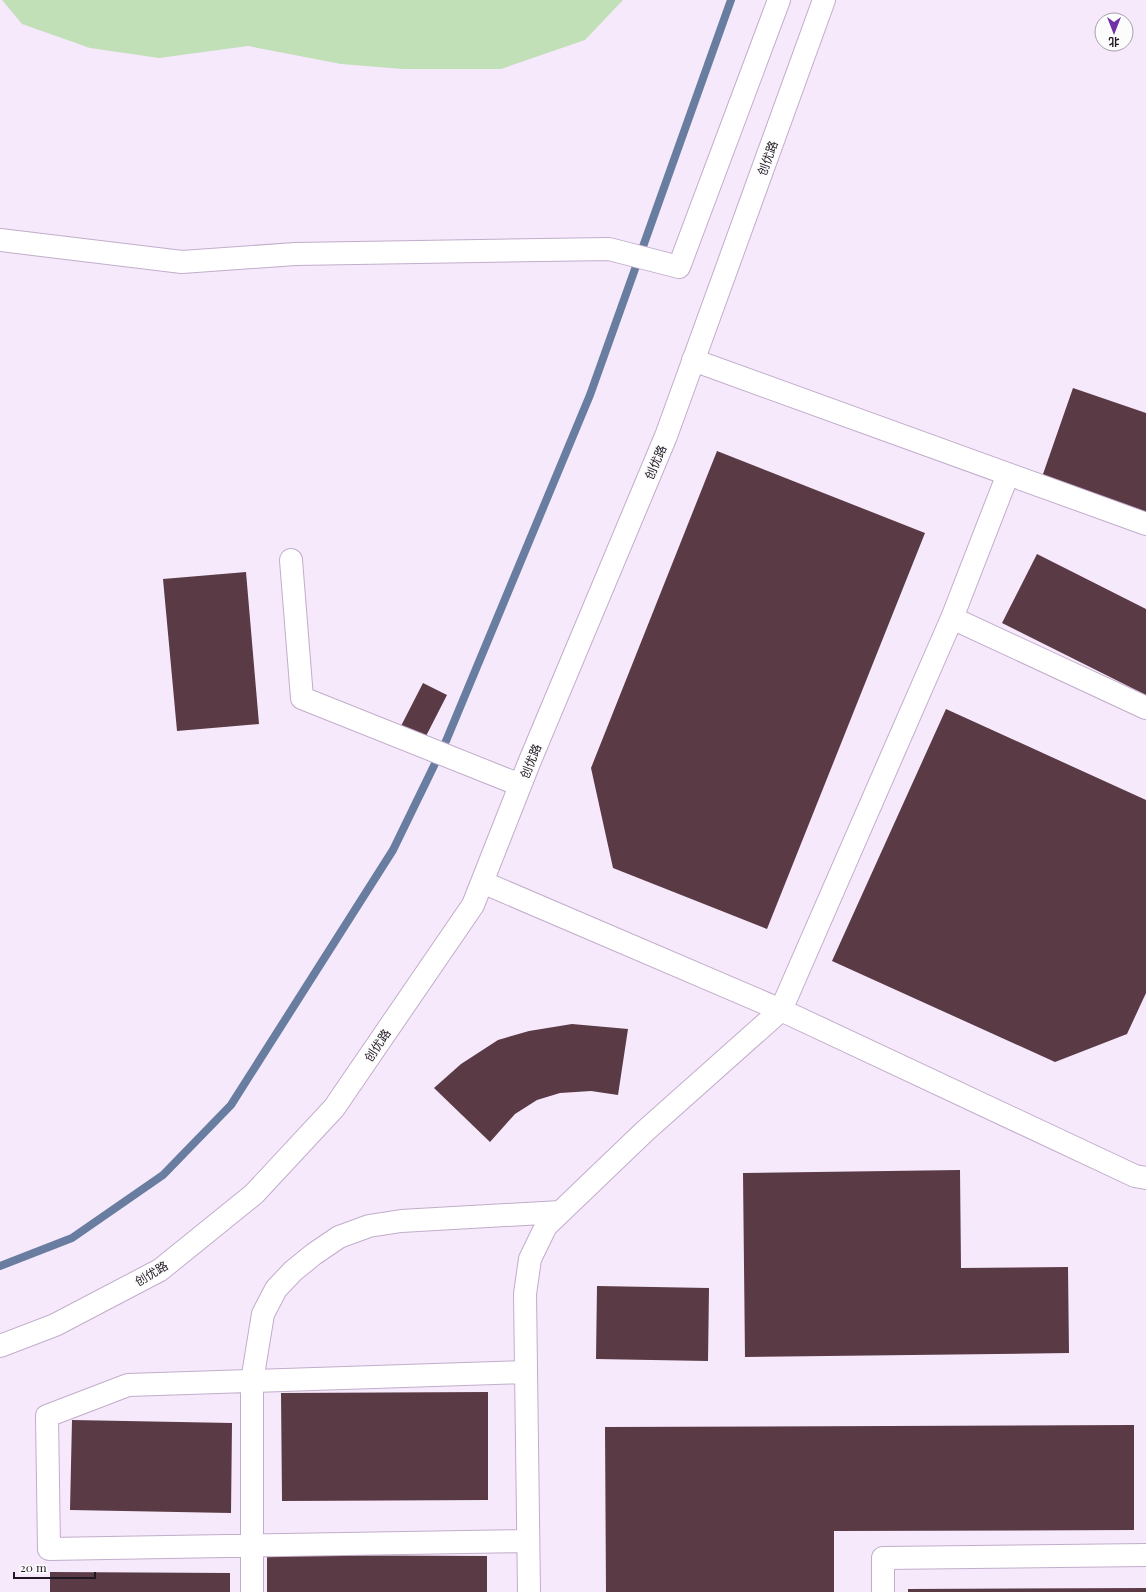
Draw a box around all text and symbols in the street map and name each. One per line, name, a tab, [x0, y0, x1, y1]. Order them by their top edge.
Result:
north arrow	[1094, 12, 1134, 52]
text: 北	[1109, 35, 1120, 50]
street label: 创优路	[753, 138, 781, 178]
street label: 创优路	[641, 442, 669, 482]
street label: 创优路	[516, 741, 544, 781]
street label: 创优路	[360, 1026, 394, 1064]
street label: 创优路	[131, 1257, 171, 1289]
scale bar	[14, 1554, 95, 1580]
text: 20 m	[20, 1559, 47, 1575]

